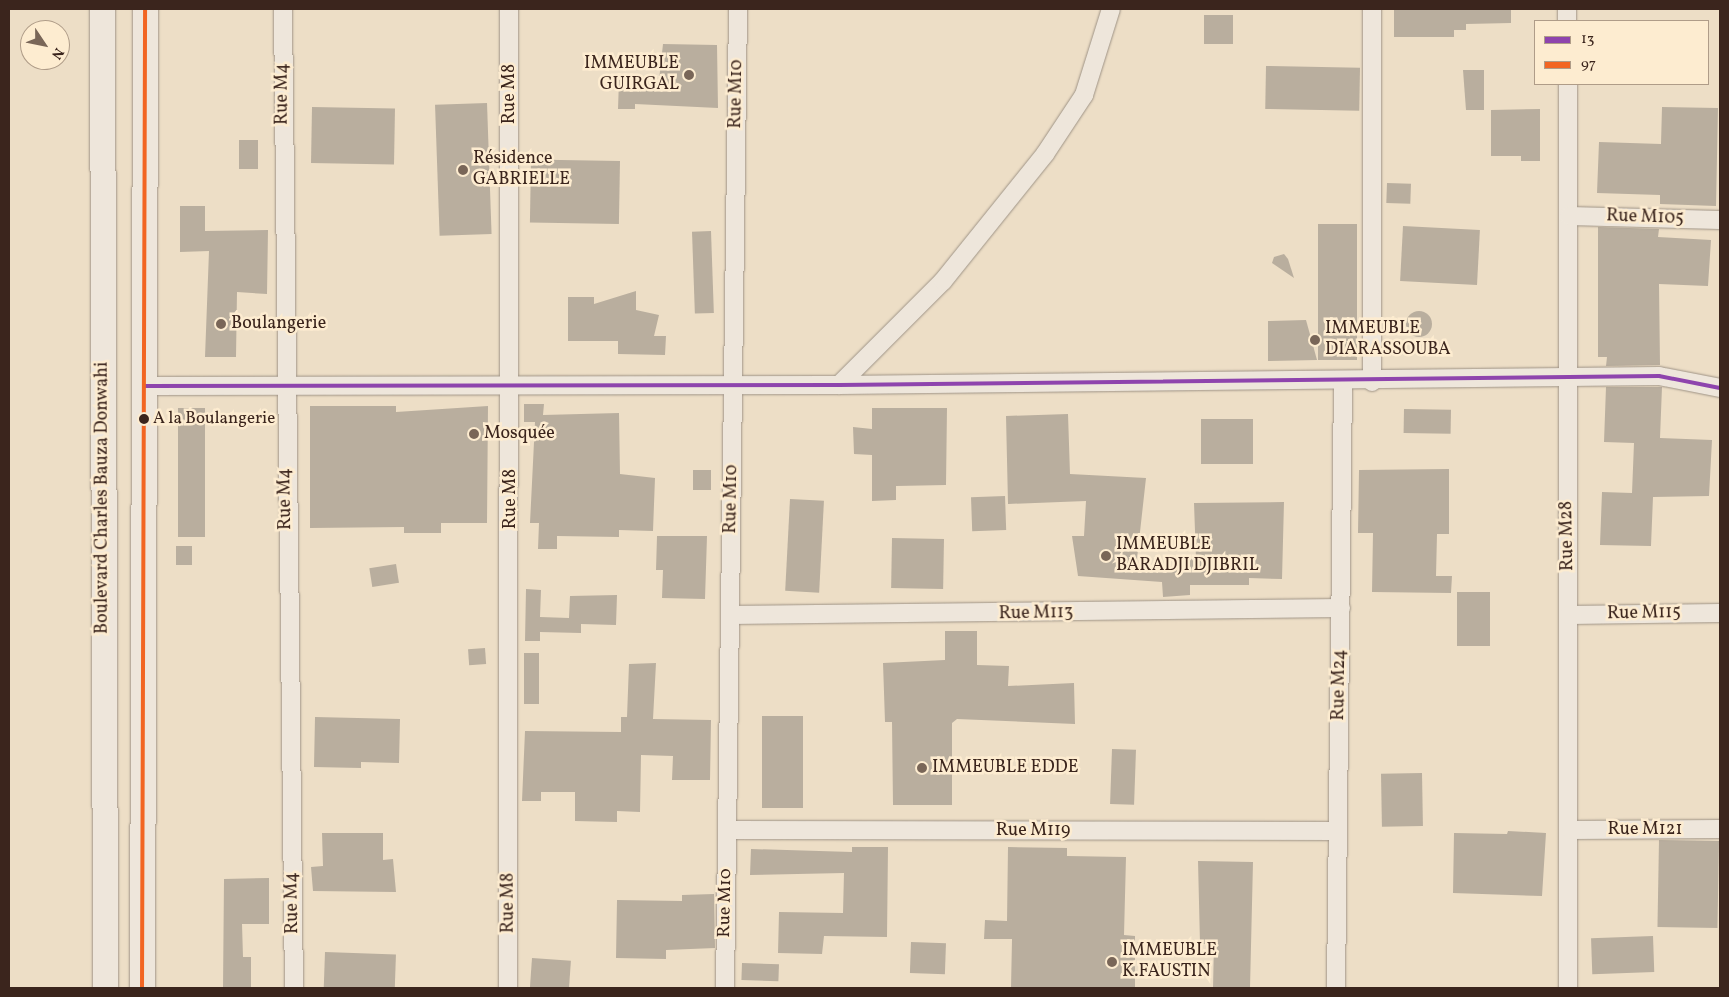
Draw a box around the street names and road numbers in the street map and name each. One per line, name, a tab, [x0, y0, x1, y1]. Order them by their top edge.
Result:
street label: Rue M10	[726, 59, 748, 129]
street label: Rue M4	[272, 63, 294, 125]
street label: Rue M8	[499, 64, 521, 124]
street label: Rue M105	[1606, 206, 1684, 230]
street label: Boulevard Charles Bauza Donwahi	[92, 362, 114, 634]
street label: Rue M10	[721, 464, 743, 534]
street label: Rue M4	[275, 468, 297, 530]
street label: Rue M8	[500, 469, 522, 529]
street label: Rue M28	[1557, 501, 1579, 571]
street label: Rue M113	[999, 603, 1073, 625]
street label: Rue M115	[1607, 603, 1681, 625]
street label: Rue M24	[1329, 649, 1351, 721]
street label: Rue M121	[1608, 819, 1682, 841]
street label: Rue M119	[996, 820, 1070, 842]
street label: Rue M10	[715, 868, 737, 938]
street label: Rue M4	[282, 872, 304, 934]
street label: Rue M8	[498, 873, 520, 933]

